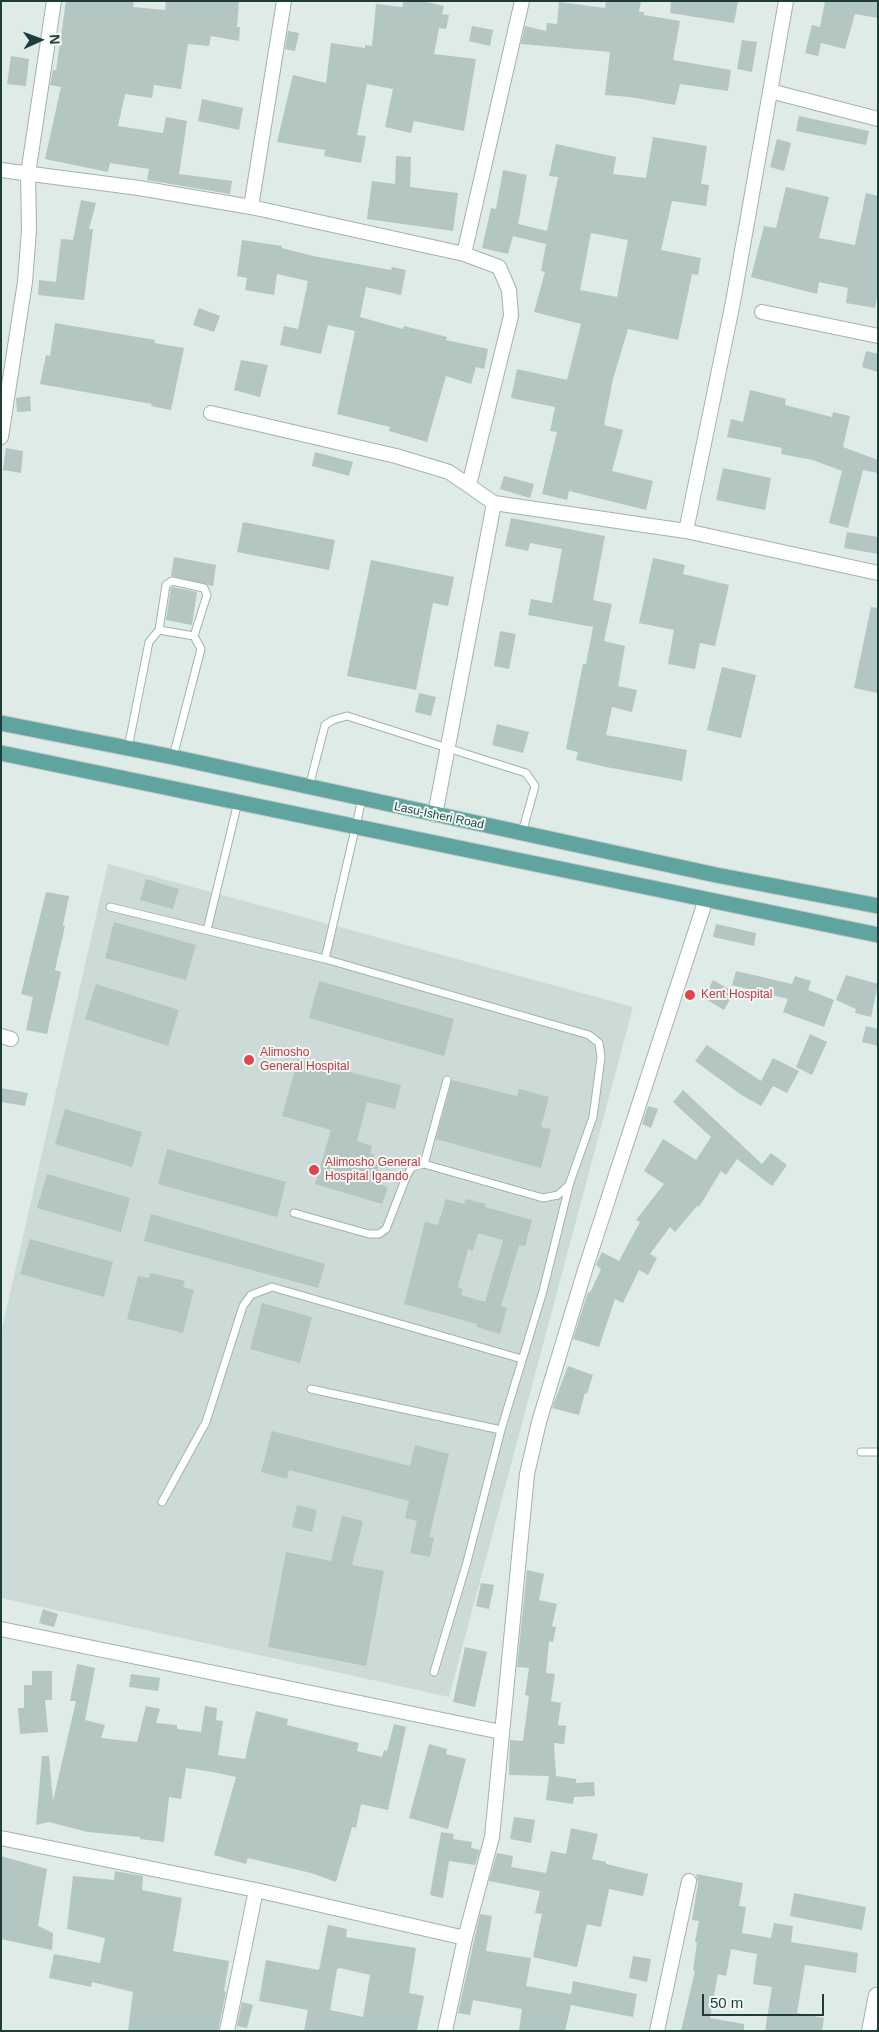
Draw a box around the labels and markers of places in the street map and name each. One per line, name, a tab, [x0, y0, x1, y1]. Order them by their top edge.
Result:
marker: Kent Hospital	[683, 988, 697, 1002]
place label: Kent Hospital	[701, 988, 772, 1002]
place label: Alimosho General Hospital	[260, 1046, 349, 1074]
marker: Alimosho General Hospital	[242, 1053, 256, 1067]
place label: Alimosho General Hospital Igando	[325, 1156, 420, 1184]
marker: Alimosho General Hospital Igando	[307, 1163, 321, 1177]

